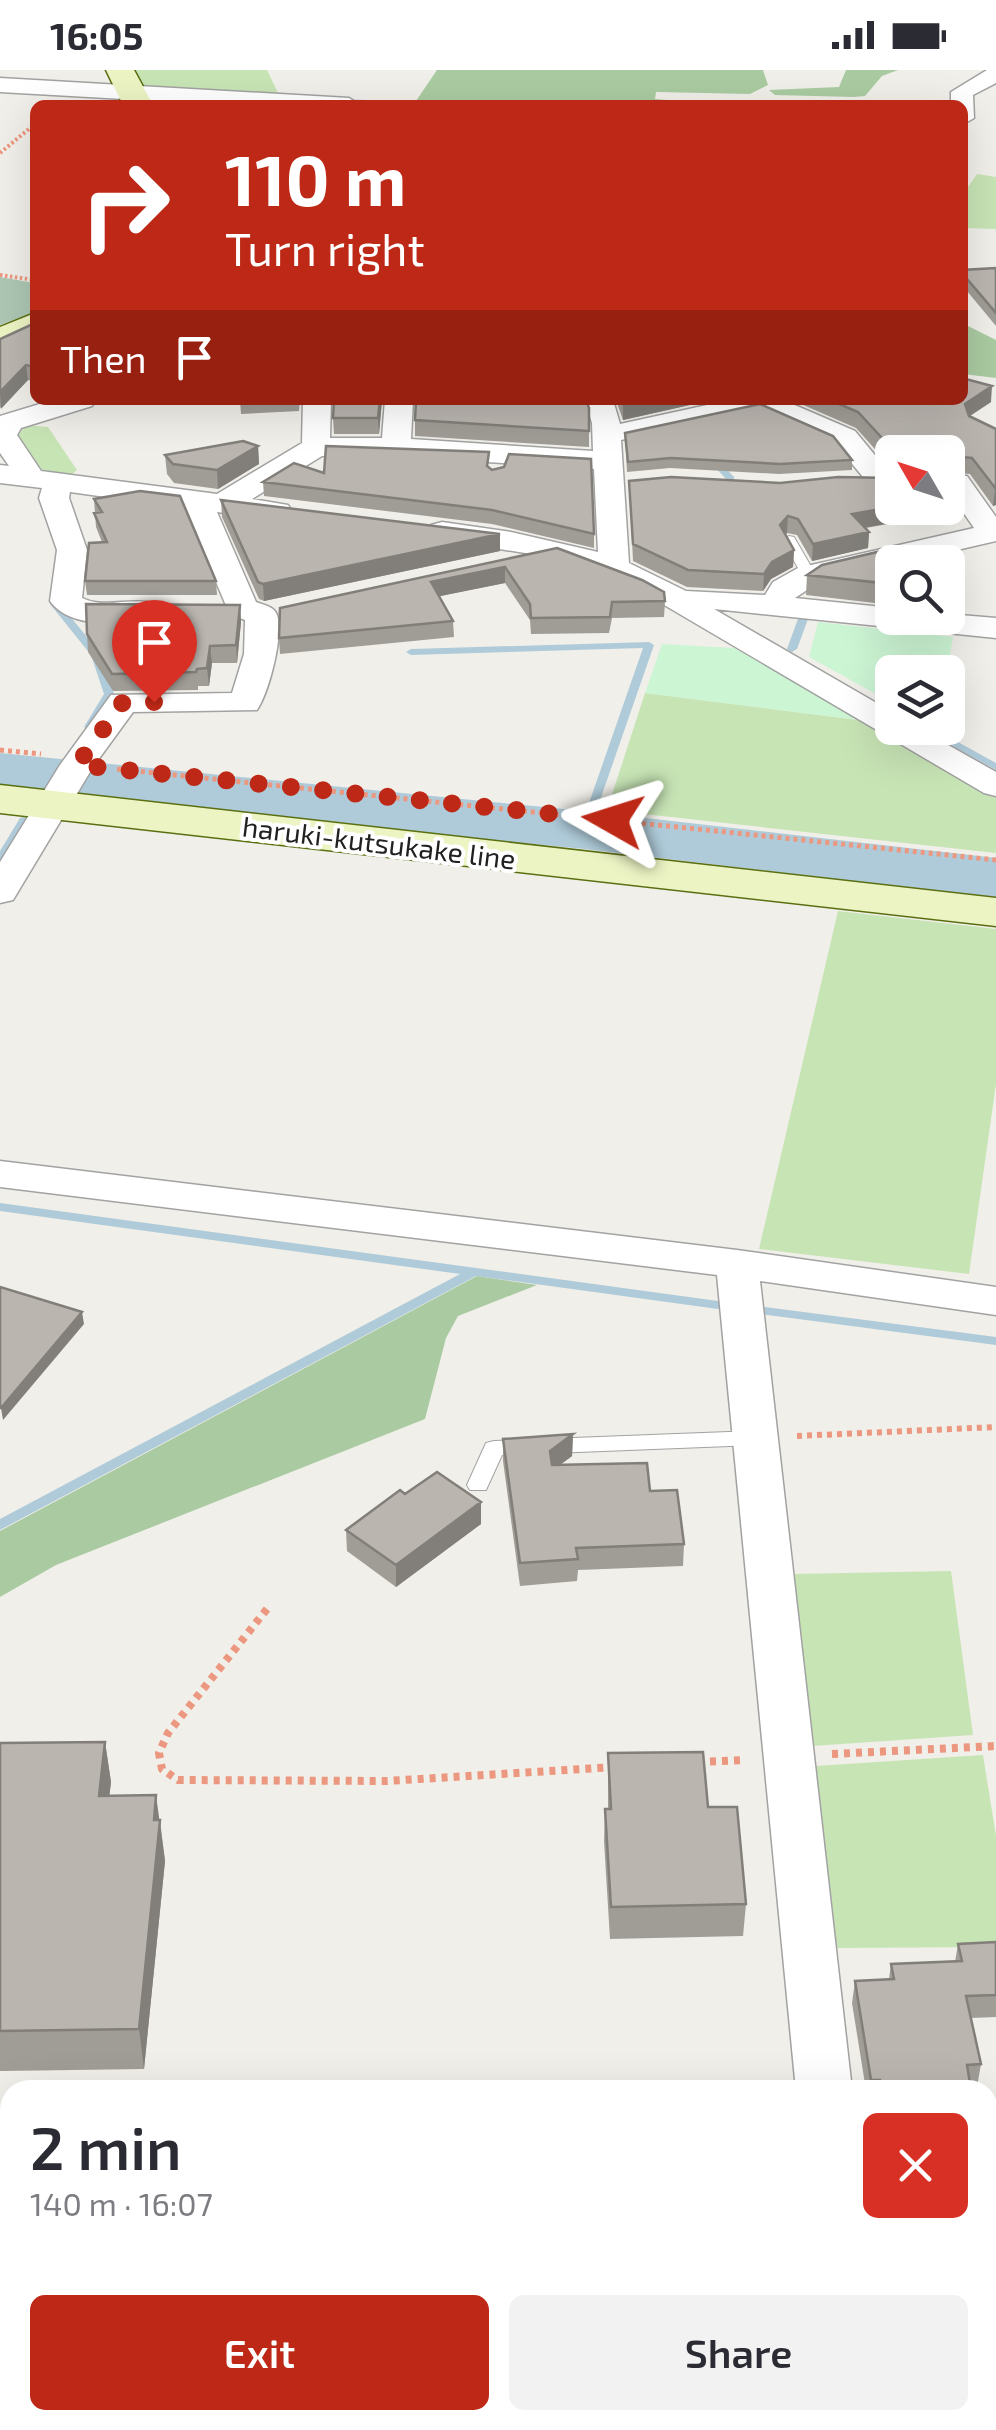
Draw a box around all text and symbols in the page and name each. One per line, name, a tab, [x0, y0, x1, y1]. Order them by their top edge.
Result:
text: 16:05	[50, 12, 144, 58]
text: 110 m	[225, 136, 406, 220]
icon: right	[60, 140, 190, 270]
text: Turn right	[225, 221, 425, 275]
icon: arrive	[167, 330, 222, 385]
text: Then	[60, 335, 147, 381]
north arrow	[875, 435, 965, 525]
map controls	[875, 435, 965, 745]
button: search	[875, 545, 965, 635]
pin	[112, 600, 197, 703]
icon: arrive	[127, 615, 182, 670]
button: layers	[875, 655, 965, 745]
position arrow	[561, 768, 665, 872]
street label: haruki-kutsukake line	[240, 808, 518, 876]
text: 2 min	[30, 2110, 182, 2182]
button: close	[863, 2113, 968, 2218]
text: 140 m · 16:07	[30, 2184, 213, 2222]
button: Exit	[30, 2295, 489, 2410]
button: Share	[509, 2295, 968, 2410]

